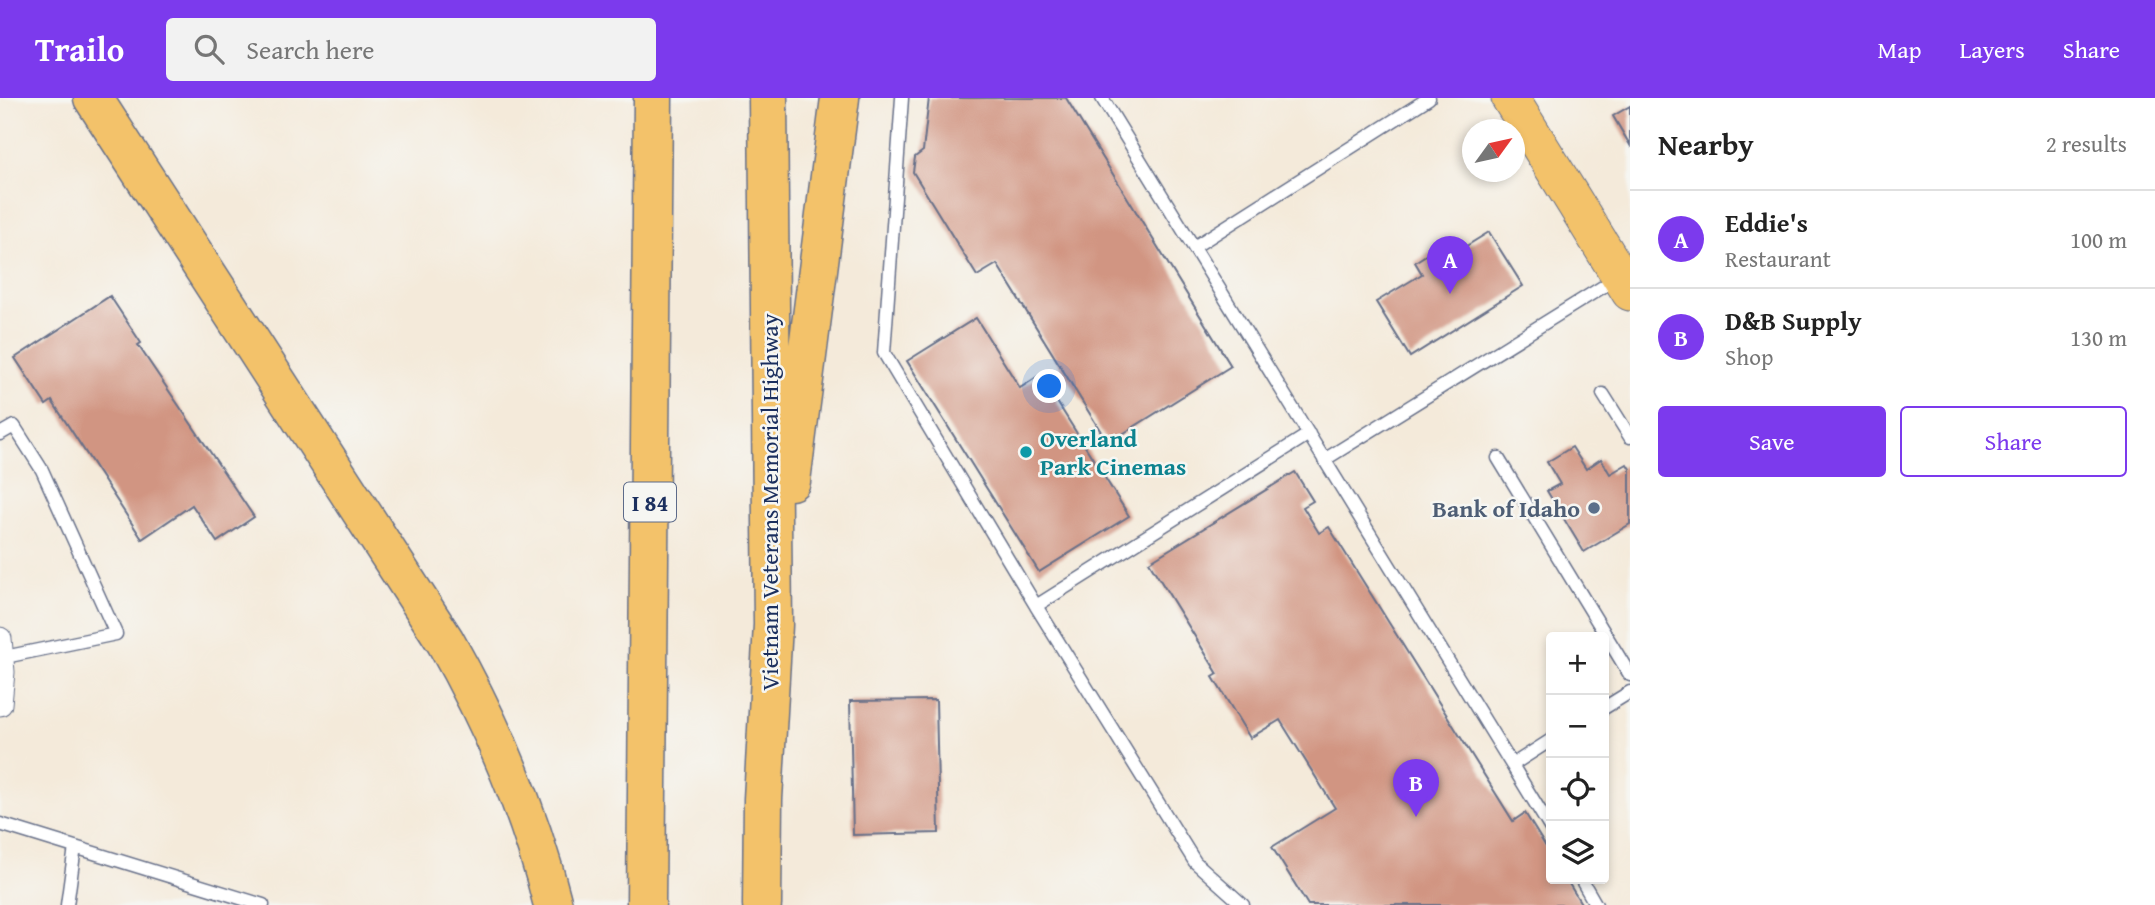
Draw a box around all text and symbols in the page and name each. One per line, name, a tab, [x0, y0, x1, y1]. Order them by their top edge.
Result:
search box	[166, 18, 656, 81]
text: Trailo	[35, 25, 124, 73]
icon: search	[190, 30, 228, 68]
text: Search here	[246, 30, 375, 69]
text: Map	[1878, 32, 1921, 67]
text: Layers	[1959, 32, 2025, 67]
text: Share	[2063, 32, 2120, 67]
north arrow	[1462, 119, 1525, 182]
text: Nearby	[1658, 122, 1754, 166]
text: 2 results	[2046, 127, 2127, 160]
text: Eddie's	[1725, 203, 1808, 242]
text: A	[1674, 223, 1688, 256]
text: 100 m	[2070, 223, 2127, 256]
pin: A	[1427, 236, 1473, 294]
text: Restaurant	[1725, 242, 1831, 275]
text: D&B Supply	[1725, 301, 1862, 340]
street label: Vietnam Veterans Memorial Highway	[752, 313, 787, 691]
text: B	[1674, 321, 1688, 354]
text: 130 m	[2070, 321, 2127, 354]
text: Shop	[1725, 340, 1773, 373]
your location	[1032, 369, 1066, 403]
button: Save	[1658, 406, 1886, 477]
button: Share	[1900, 406, 2127, 477]
place label: Overland Park Cinemas	[1040, 421, 1186, 484]
marker: Overland Park Cinemas	[1018, 444, 1034, 460]
road number: I 84	[624, 482, 676, 522]
place label: Bank of Idaho	[1432, 491, 1580, 526]
marker: Bank of Idaho	[1586, 500, 1602, 516]
map controls	[1546, 632, 1609, 884]
button: +	[1546, 632, 1609, 695]
button: −	[1546, 695, 1609, 758]
button: locate	[1546, 758, 1609, 821]
pin: B	[1393, 759, 1439, 817]
button: layers	[1546, 821, 1609, 884]

